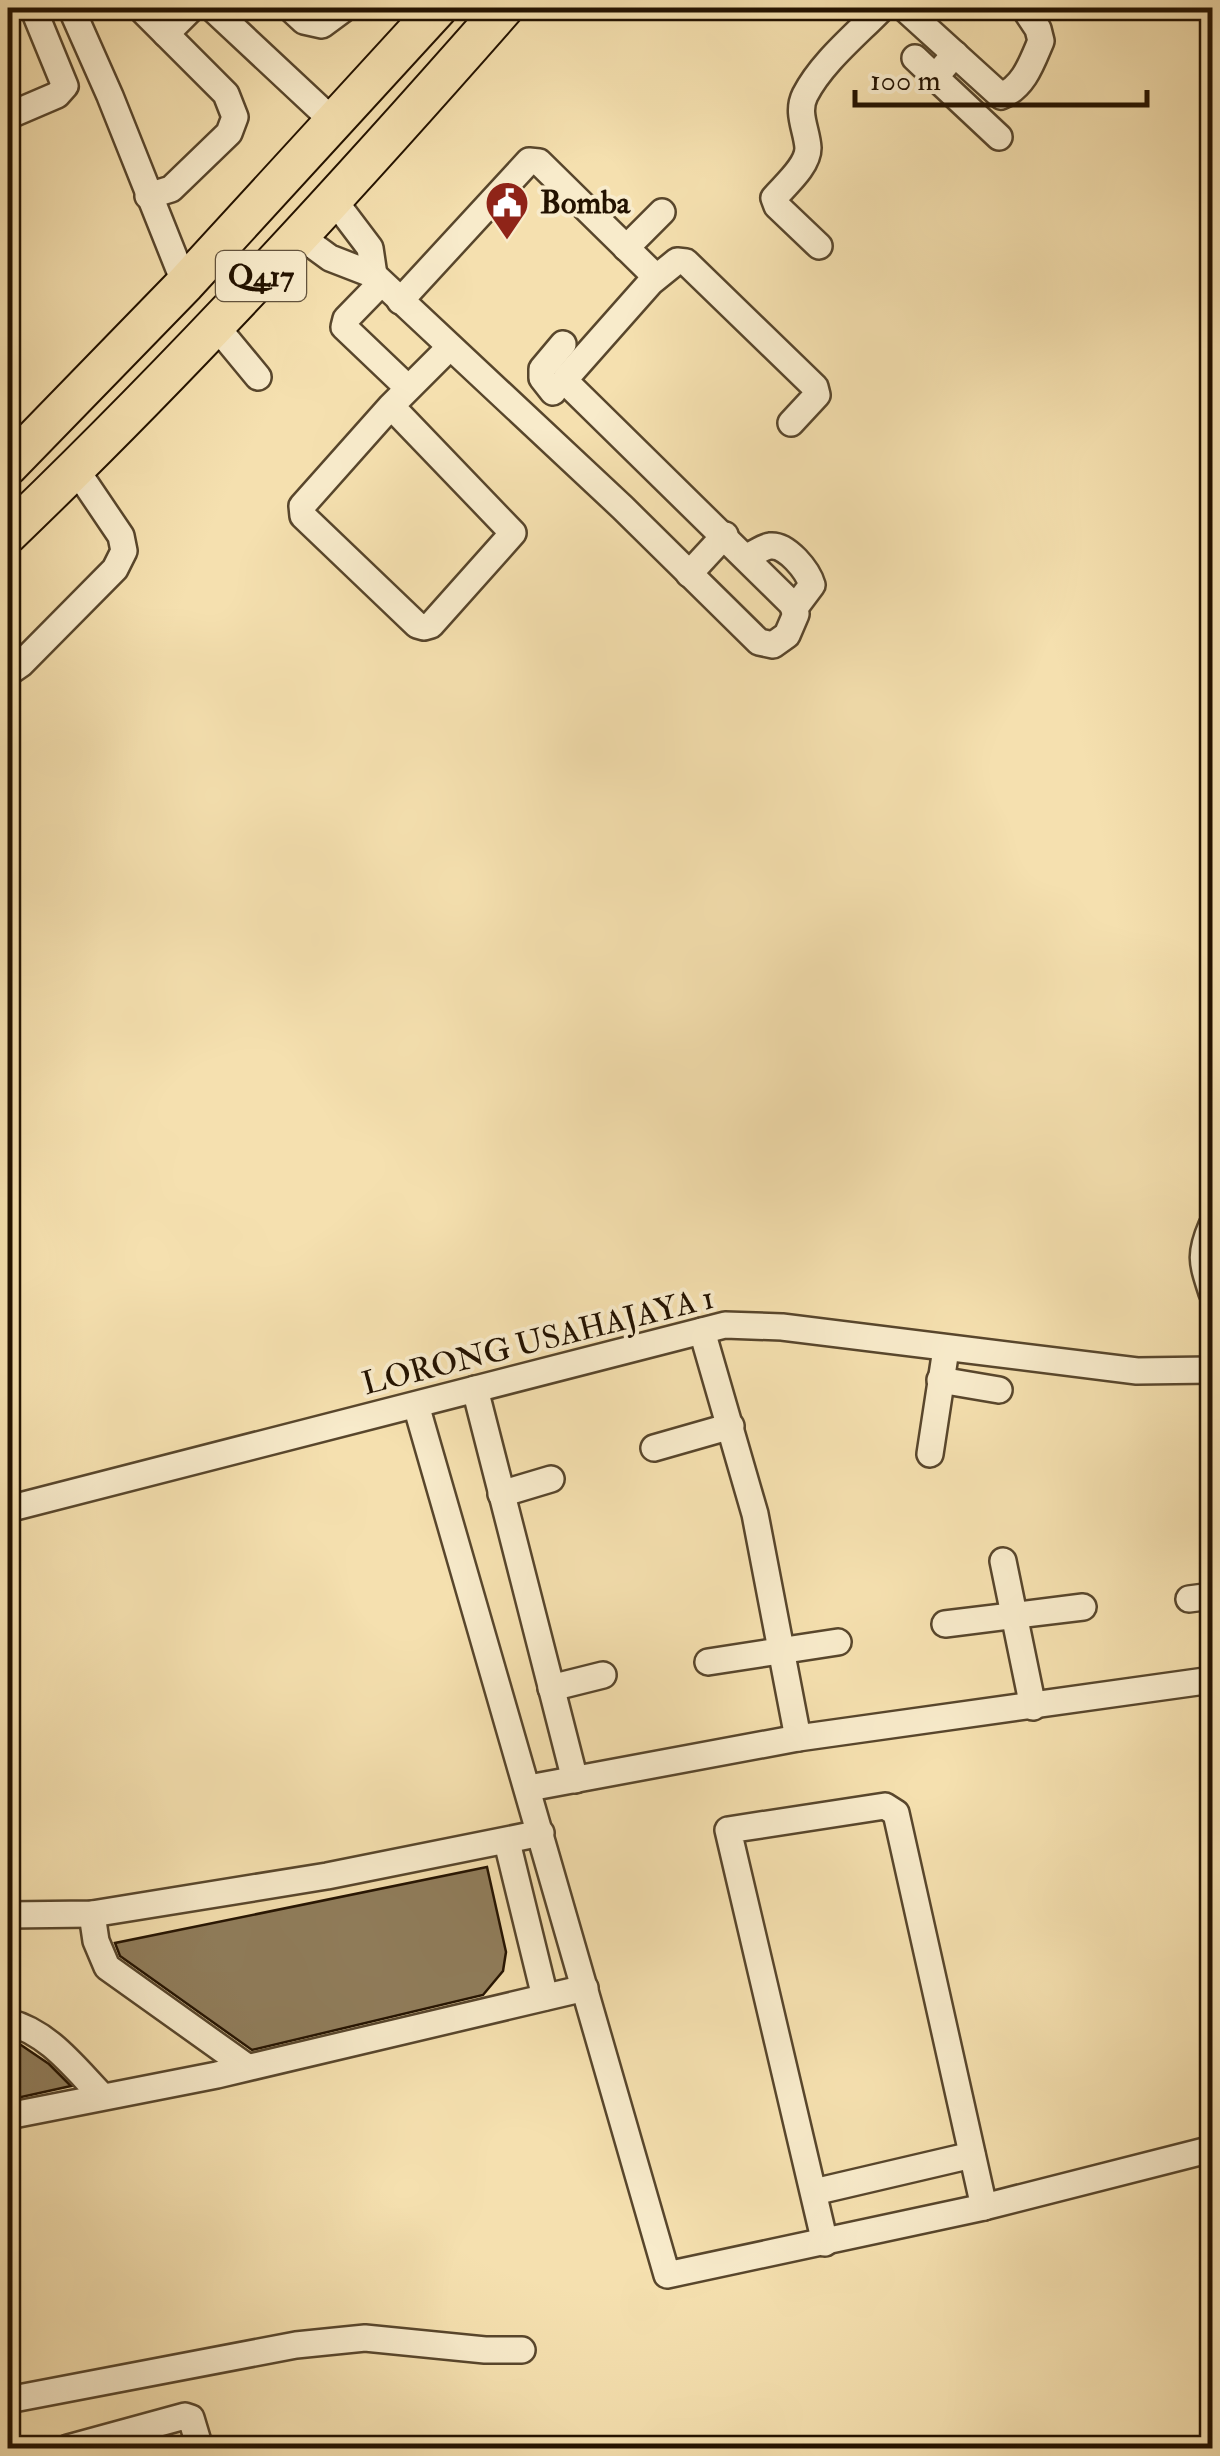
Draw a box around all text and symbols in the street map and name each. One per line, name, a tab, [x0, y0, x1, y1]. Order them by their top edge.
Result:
scale bar	[855, 45, 1148, 107]
text: 100 m	[870, 62, 941, 99]
public building icon: Bomba	[484, 180, 530, 241]
place label: Bomba	[540, 183, 631, 223]
road number: Q417	[216, 251, 306, 301]
street label: LORONG USAHAJAYA 1	[358, 1278, 718, 1404]

